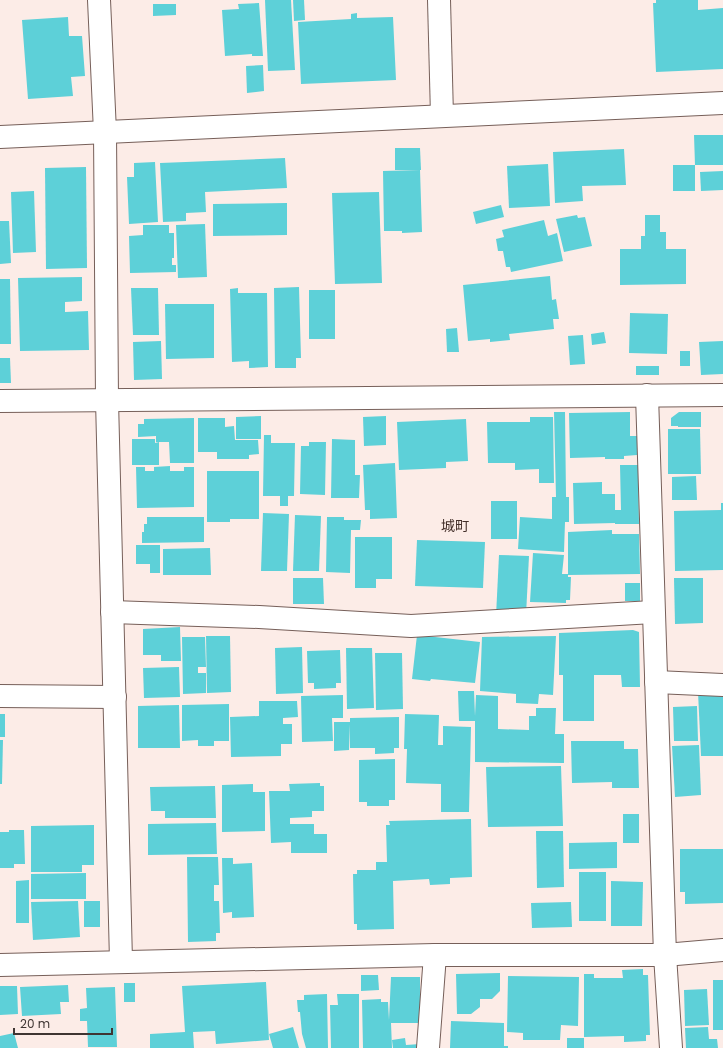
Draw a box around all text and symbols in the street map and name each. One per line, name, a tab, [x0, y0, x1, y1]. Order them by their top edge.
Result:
district label: 城町	[441, 516, 469, 536]
scale bar	[14, 1010, 112, 1036]
text: 20 m	[20, 1015, 50, 1032]

